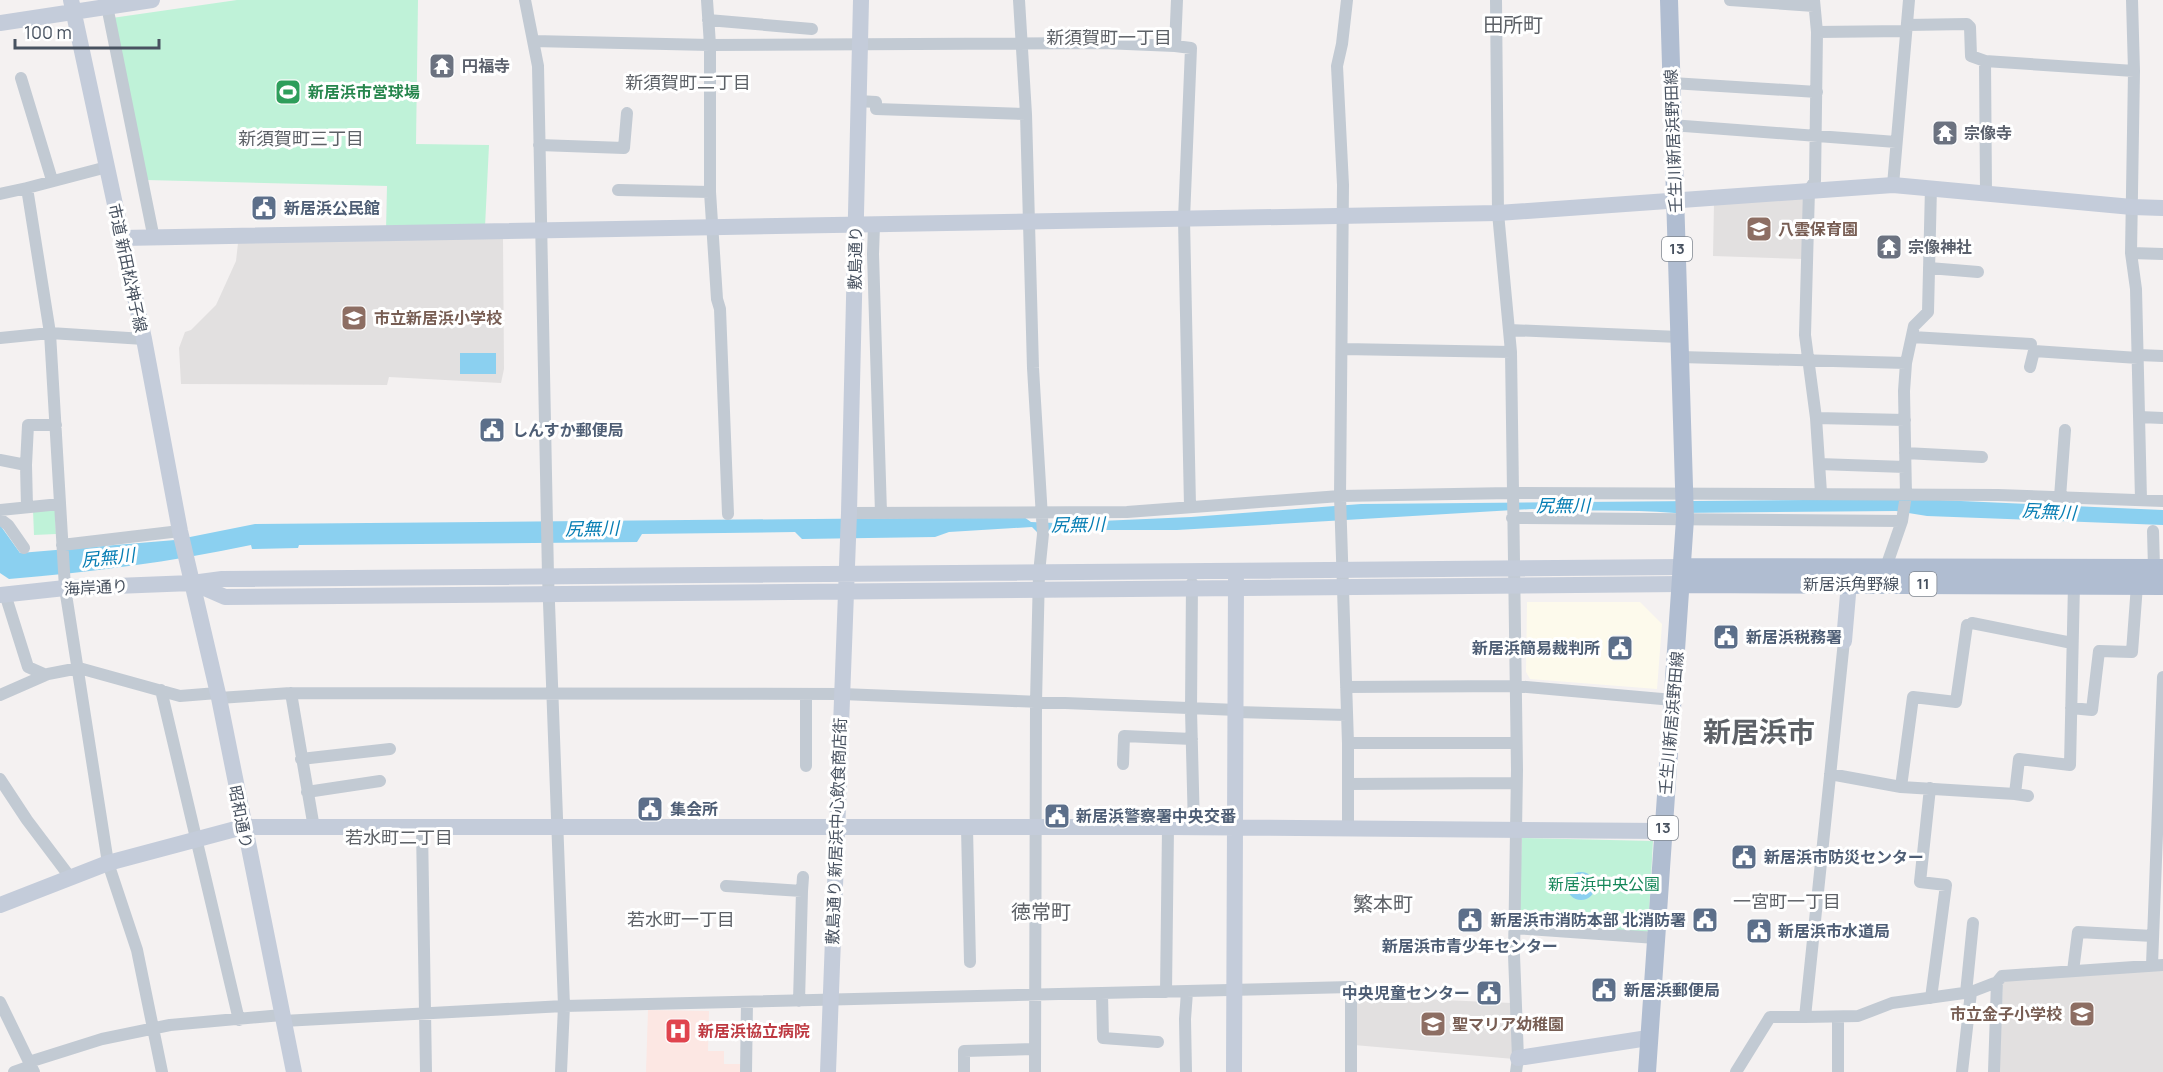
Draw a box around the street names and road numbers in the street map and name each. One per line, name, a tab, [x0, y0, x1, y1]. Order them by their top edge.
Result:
street label: 壬生川新居浜野田線	[1659, 69, 1687, 213]
street label: 市道 新田松神子線	[104, 202, 152, 334]
street label: 敷島通り	[843, 226, 867, 290]
road number: 13	[1662, 237, 1692, 261]
road number: 11	[1910, 572, 1936, 596]
street label: 新居浜角野線	[1803, 573, 1899, 595]
street label: 海岸通り	[63, 574, 129, 600]
street label: 壬生川新居浜野田線	[1654, 650, 1688, 796]
street label: 敷島通り 新居浜中心飲食商店街	[821, 717, 851, 945]
street label: 昭和通り	[224, 783, 258, 851]
road number: 13	[1648, 816, 1678, 840]

